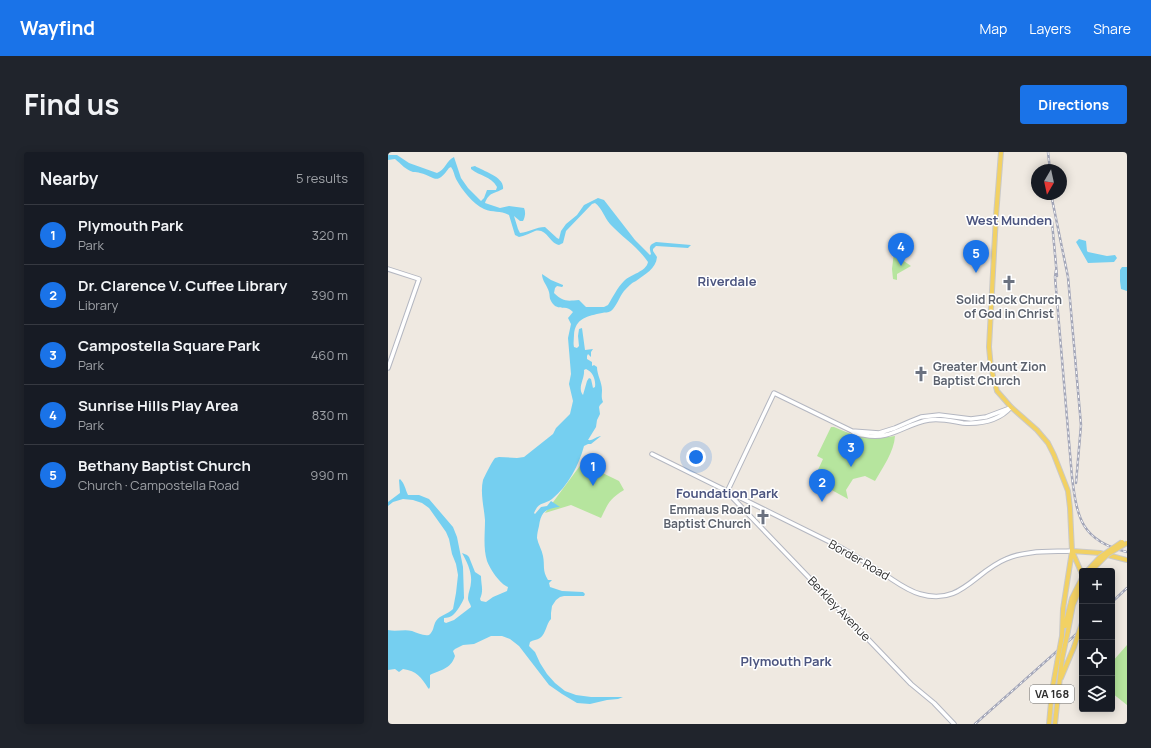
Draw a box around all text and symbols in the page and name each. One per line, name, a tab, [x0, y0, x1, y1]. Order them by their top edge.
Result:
text: Wayfind	[20, 15, 95, 41]
text: Map	[979, 19, 1007, 38]
text: Layers	[1029, 19, 1071, 38]
text: Share	[1093, 19, 1131, 38]
text: Find us	[24, 85, 119, 123]
button: Directions	[1020, 85, 1127, 124]
north arrow	[1031, 164, 1067, 200]
text: Nearby	[40, 167, 98, 190]
text: 5 results	[296, 169, 348, 187]
district label: West Munden	[966, 211, 1052, 229]
text: Plymouth Park	[78, 215, 183, 236]
text: 1	[50, 226, 56, 244]
text: 320 m	[312, 226, 348, 244]
pin: 4	[888, 233, 914, 266]
text: Park	[78, 236, 104, 254]
pin: 5	[963, 240, 989, 273]
district label: Riverdale	[697, 272, 757, 290]
church icon: Solid Rock Church of God in Christ	[1000, 274, 1018, 292]
text: Dr. Clarence V. Cuffee Library	[78, 275, 287, 296]
text: 2	[49, 286, 57, 304]
text: 390 m	[311, 286, 348, 304]
place label: Solid Rock Church of God in Christ	[956, 291, 1062, 322]
text: Library	[78, 296, 118, 314]
text: Campostella Square Park	[78, 335, 260, 356]
text: 3	[49, 346, 57, 364]
text: 460 m	[311, 346, 348, 364]
text: Park	[78, 356, 104, 374]
place label: Greater Mount Zion Baptist Church	[933, 358, 1046, 389]
church icon: Greater Mount Zion Baptist Church	[912, 365, 930, 383]
text: Sunrise Hills Play Area	[78, 395, 238, 416]
text: 4	[49, 406, 57, 424]
text: 830 m	[312, 406, 348, 424]
text: Park	[78, 416, 104, 434]
pin: 3	[838, 434, 864, 467]
your location	[686, 447, 706, 467]
pin: 1	[580, 453, 606, 486]
text: Bethany Baptist Church	[78, 455, 251, 476]
text: 5	[49, 466, 57, 484]
text: 990 m	[310, 466, 348, 484]
pin: 2	[809, 469, 835, 502]
text: Church · Campostella Road	[78, 476, 239, 494]
district label: Foundation Park	[676, 484, 779, 502]
place label: Emmaus Road Baptist Church	[664, 501, 751, 532]
church icon: Emmaus Road Baptist Church	[754, 508, 772, 526]
street label: Border Road	[826, 535, 893, 584]
map controls	[1079, 568, 1115, 712]
button: +	[1079, 568, 1115, 604]
street label: Berkley Avenue	[804, 572, 875, 645]
button: −	[1079, 604, 1115, 640]
button: locate	[1079, 640, 1115, 676]
district label: Plymouth Park	[740, 652, 833, 670]
button: layers	[1079, 676, 1115, 712]
road number: VA 168	[1030, 685, 1074, 703]

